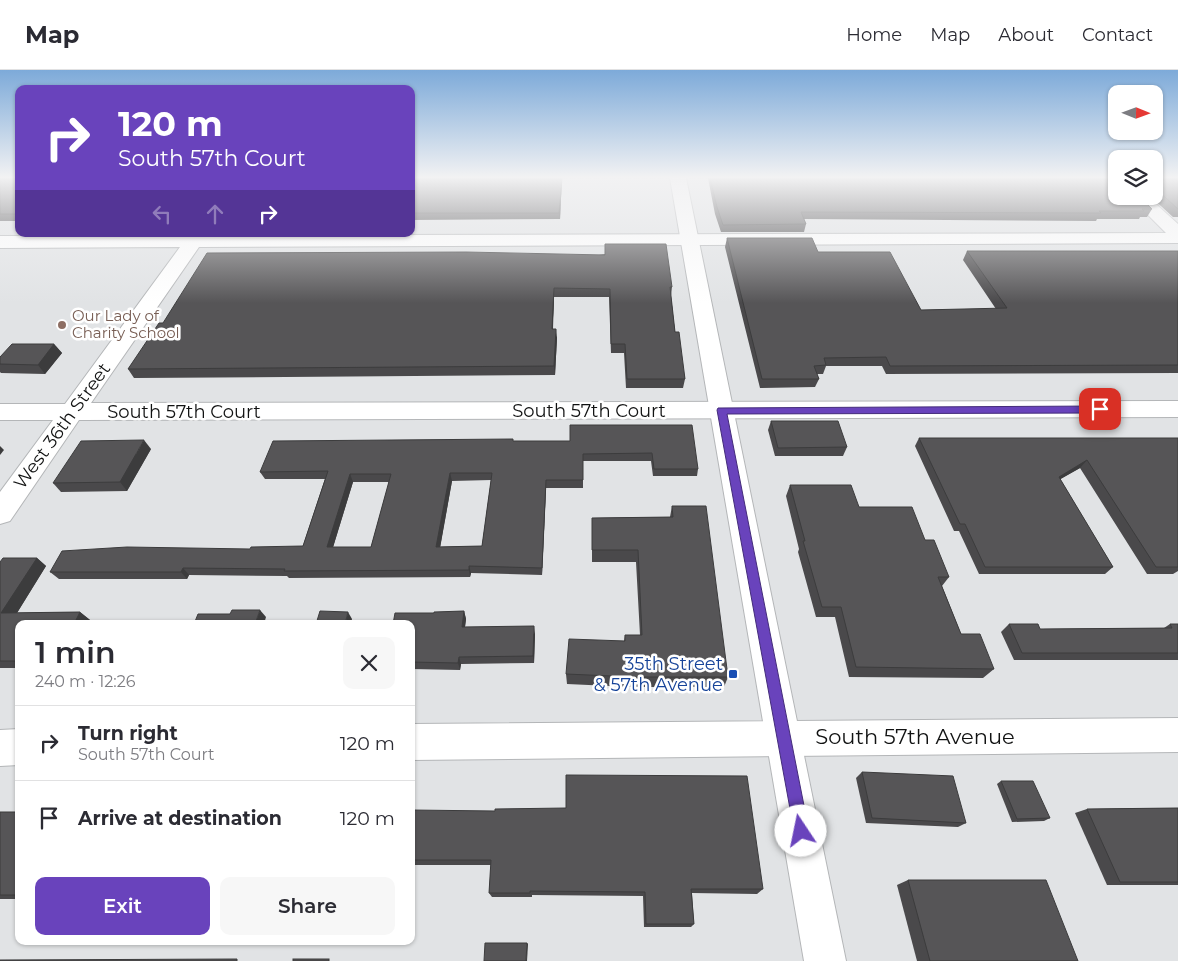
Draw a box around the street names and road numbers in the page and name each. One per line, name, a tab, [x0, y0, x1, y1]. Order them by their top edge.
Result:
street label: West 36th Street	[9, 359, 115, 493]
street label: South 57th Court	[512, 400, 666, 422]
street label: South 57th Court	[107, 401, 261, 423]
street label: South 57th Avenue	[815, 724, 1015, 749]

